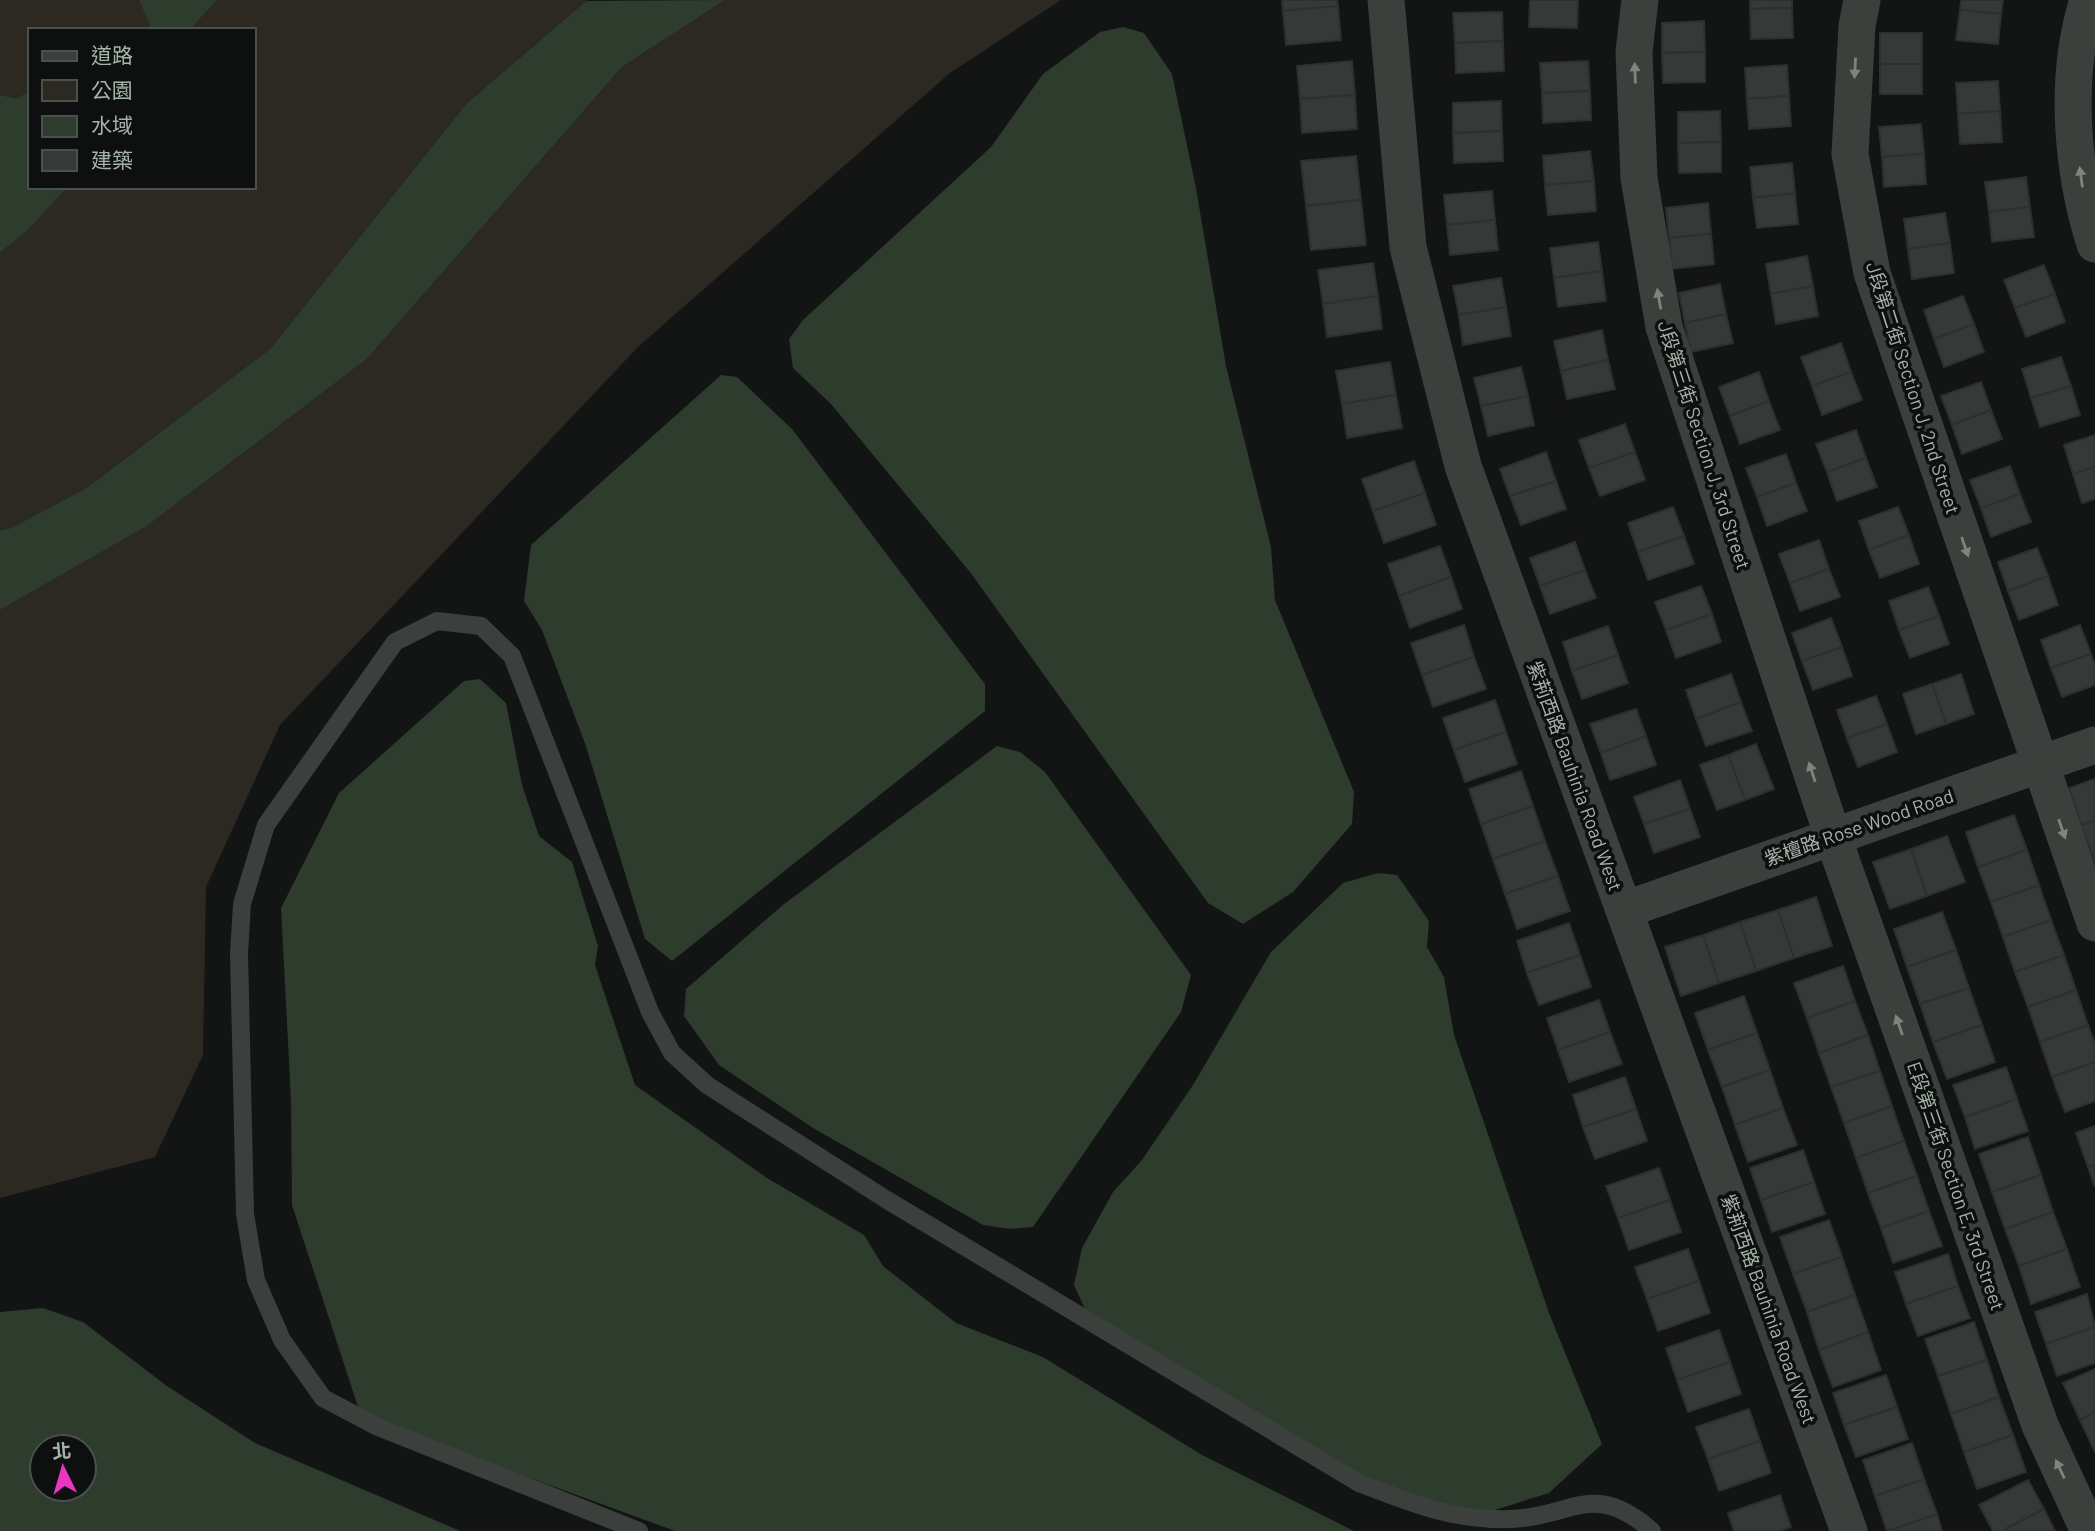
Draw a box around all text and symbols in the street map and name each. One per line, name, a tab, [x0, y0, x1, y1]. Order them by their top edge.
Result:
legend	[28, 28, 256, 189]
text: 道路	[91, 42, 133, 67]
one-way arrow	[1849, 57, 1860, 79]
one-way arrow	[1629, 62, 1640, 84]
text: 公園	[91, 77, 133, 102]
text: 水域	[91, 112, 133, 137]
text: 建築	[91, 147, 133, 172]
one-way arrow	[2075, 166, 2086, 188]
street label: J段第二街 Section J, 2nd Street	[1862, 259, 1965, 517]
one-way arrow	[1654, 288, 1665, 310]
street label: J段第三街 Section J, 3rd Street	[1653, 318, 1756, 572]
one-way arrow	[1960, 537, 1971, 558]
street label: 紫荊西路 Bauhinia Road West	[1523, 658, 1628, 894]
one-way arrow	[1806, 761, 1816, 782]
street label: 紫檀路 Rose Wood Road	[1761, 783, 1956, 870]
one-way arrow	[2057, 818, 2068, 839]
one-way arrow	[1893, 1015, 1904, 1036]
street label: E段第三街 Section E, 3rd Street	[1903, 1058, 2010, 1313]
street label: 紫荊西路 Bauhinia Road West	[1717, 1191, 1822, 1427]
north arrow	[28, 1433, 98, 1503]
text: 北	[51, 1438, 72, 1463]
one-way arrow	[2055, 1459, 2066, 1479]

